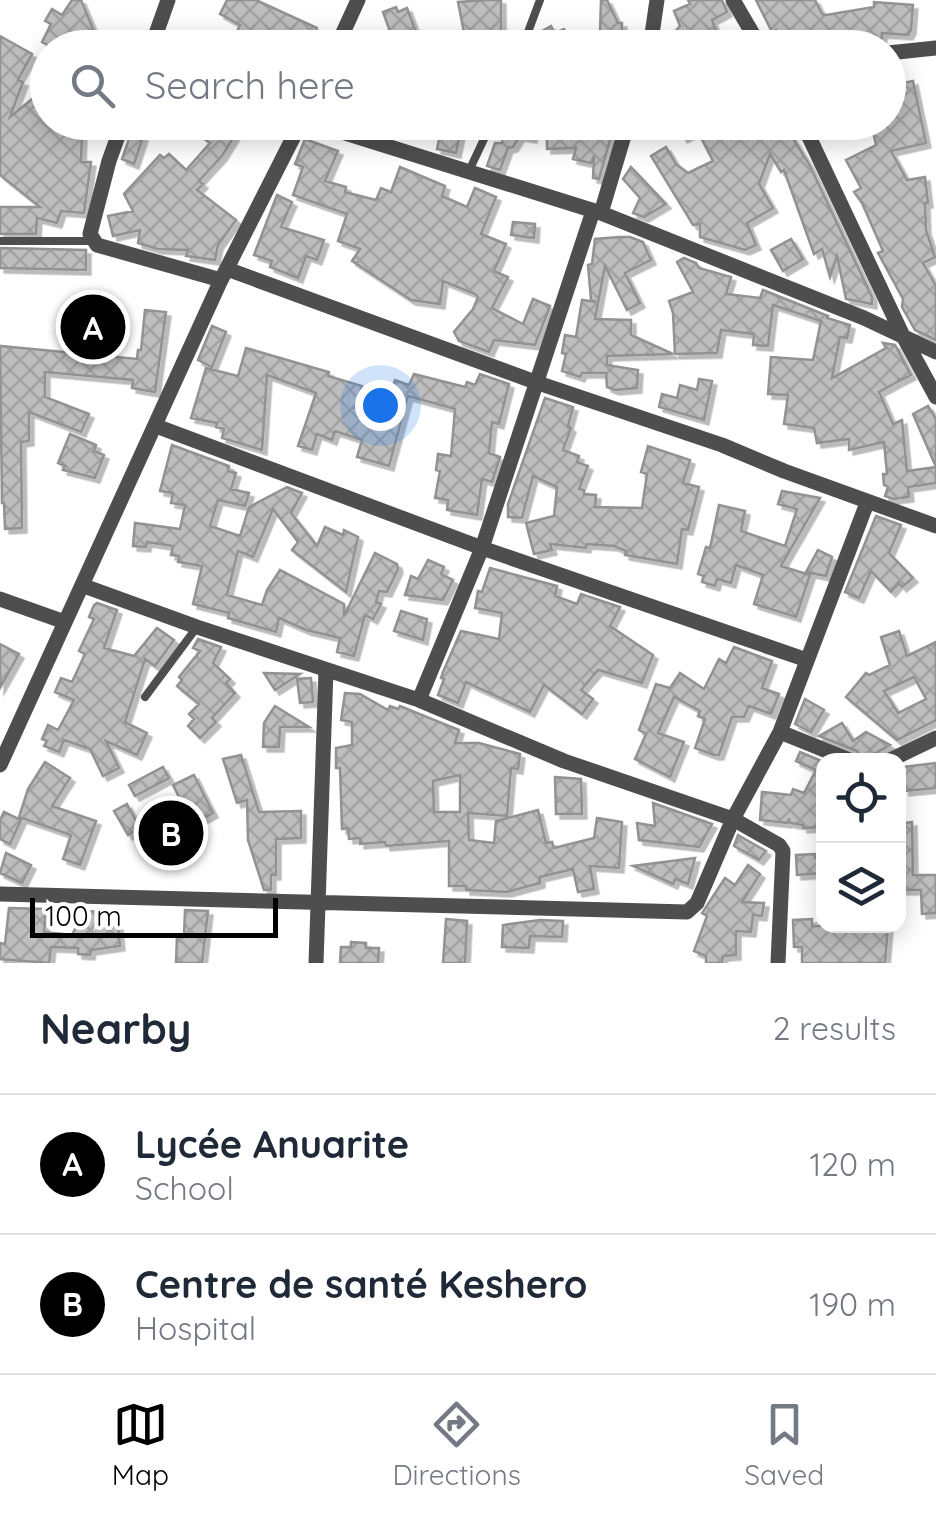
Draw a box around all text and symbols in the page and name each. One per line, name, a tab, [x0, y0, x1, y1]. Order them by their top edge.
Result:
search box	[30, 30, 906, 140]
icon: search	[65, 58, 120, 113]
text: Search here	[145, 61, 355, 109]
pin: A	[61, 290, 126, 364]
your location	[355, 380, 406, 431]
map controls	[816, 753, 906, 933]
button: locate	[816, 753, 906, 843]
pin: B	[138, 796, 204, 870]
button: layers	[816, 843, 906, 933]
scale bar	[30, 893, 278, 938]
text: 100 m	[45, 898, 122, 933]
text: Nearby	[40, 1002, 191, 1055]
text: 2 results	[773, 1008, 896, 1048]
text: Lycée Anuarite	[135, 1120, 409, 1168]
text: A	[62, 1144, 83, 1184]
text: 120 m	[809, 1144, 896, 1184]
text: School	[135, 1168, 234, 1208]
text: Centre de santé Keshero	[135, 1260, 588, 1308]
text: B	[62, 1284, 83, 1324]
text: 190 m	[809, 1284, 896, 1324]
text: Hospital	[135, 1308, 256, 1348]
tab: Map	[112, 1397, 169, 1492]
tab: Directions	[392, 1397, 521, 1492]
tab: Saved	[744, 1397, 824, 1492]

